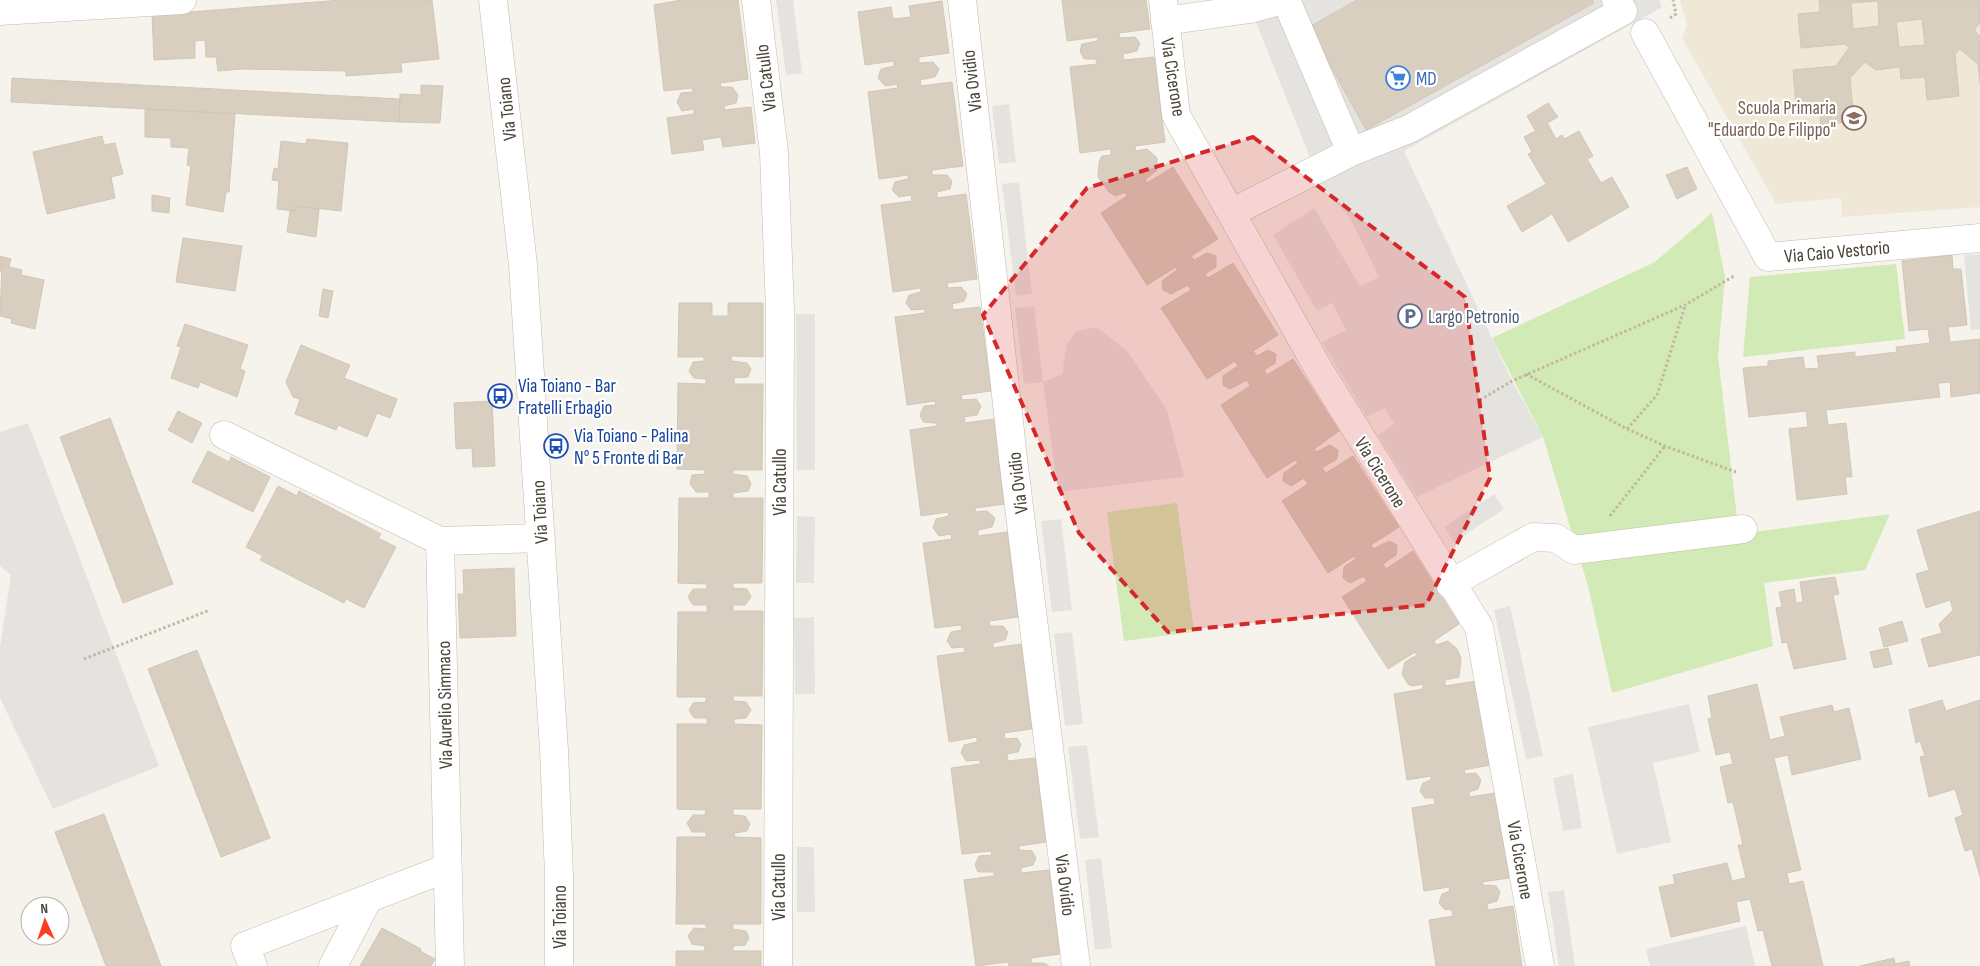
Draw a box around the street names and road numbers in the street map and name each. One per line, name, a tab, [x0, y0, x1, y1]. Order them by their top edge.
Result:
street label: Via Cicerone	[1155, 36, 1190, 118]
street label: Via Catullo	[751, 43, 782, 113]
street label: Via Ovidio	[957, 49, 988, 113]
street label: Via Toiano	[493, 76, 522, 142]
street label: Via Caio Vestorio	[1783, 236, 1891, 269]
street label: Via Cicerone	[1349, 433, 1410, 512]
street label: Via Catullo	[769, 448, 792, 516]
street label: Via Ovidio	[1003, 451, 1034, 515]
street label: Via Toiano	[527, 480, 554, 544]
street label: Via Aurelio Simmaco	[433, 641, 458, 769]
street label: Via Cicerone	[1501, 819, 1538, 901]
street label: Via Catullo	[768, 853, 791, 921]
street label: Via Ovidio	[1049, 853, 1080, 917]
street label: Via Toiano	[549, 885, 572, 949]

